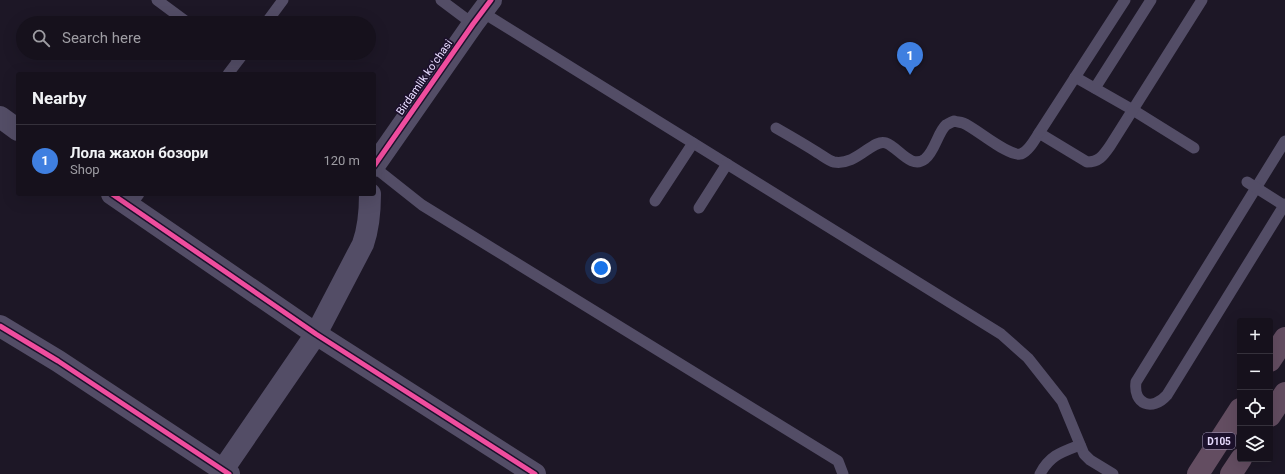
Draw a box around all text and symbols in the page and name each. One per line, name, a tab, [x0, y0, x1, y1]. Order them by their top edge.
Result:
search box	[16, 16, 376, 60]
icon: search	[30, 27, 52, 49]
text: Search here	[62, 29, 141, 47]
street label: Birdamlik koʻchasi	[394, 37, 455, 118]
pin: 1	[897, 42, 923, 75]
text: Nearby	[32, 88, 87, 108]
text: Лола жахон бозори	[70, 144, 208, 162]
text: 1	[41, 153, 49, 168]
text: 120 m	[323, 153, 360, 168]
text: Shop	[70, 162, 100, 177]
your location	[591, 258, 611, 278]
map controls	[1237, 318, 1273, 462]
button: +	[1237, 318, 1273, 354]
button: −	[1237, 354, 1273, 390]
button: locate	[1237, 390, 1273, 426]
button: layers	[1237, 426, 1273, 462]
road number: D105	[1203, 433, 1235, 449]

